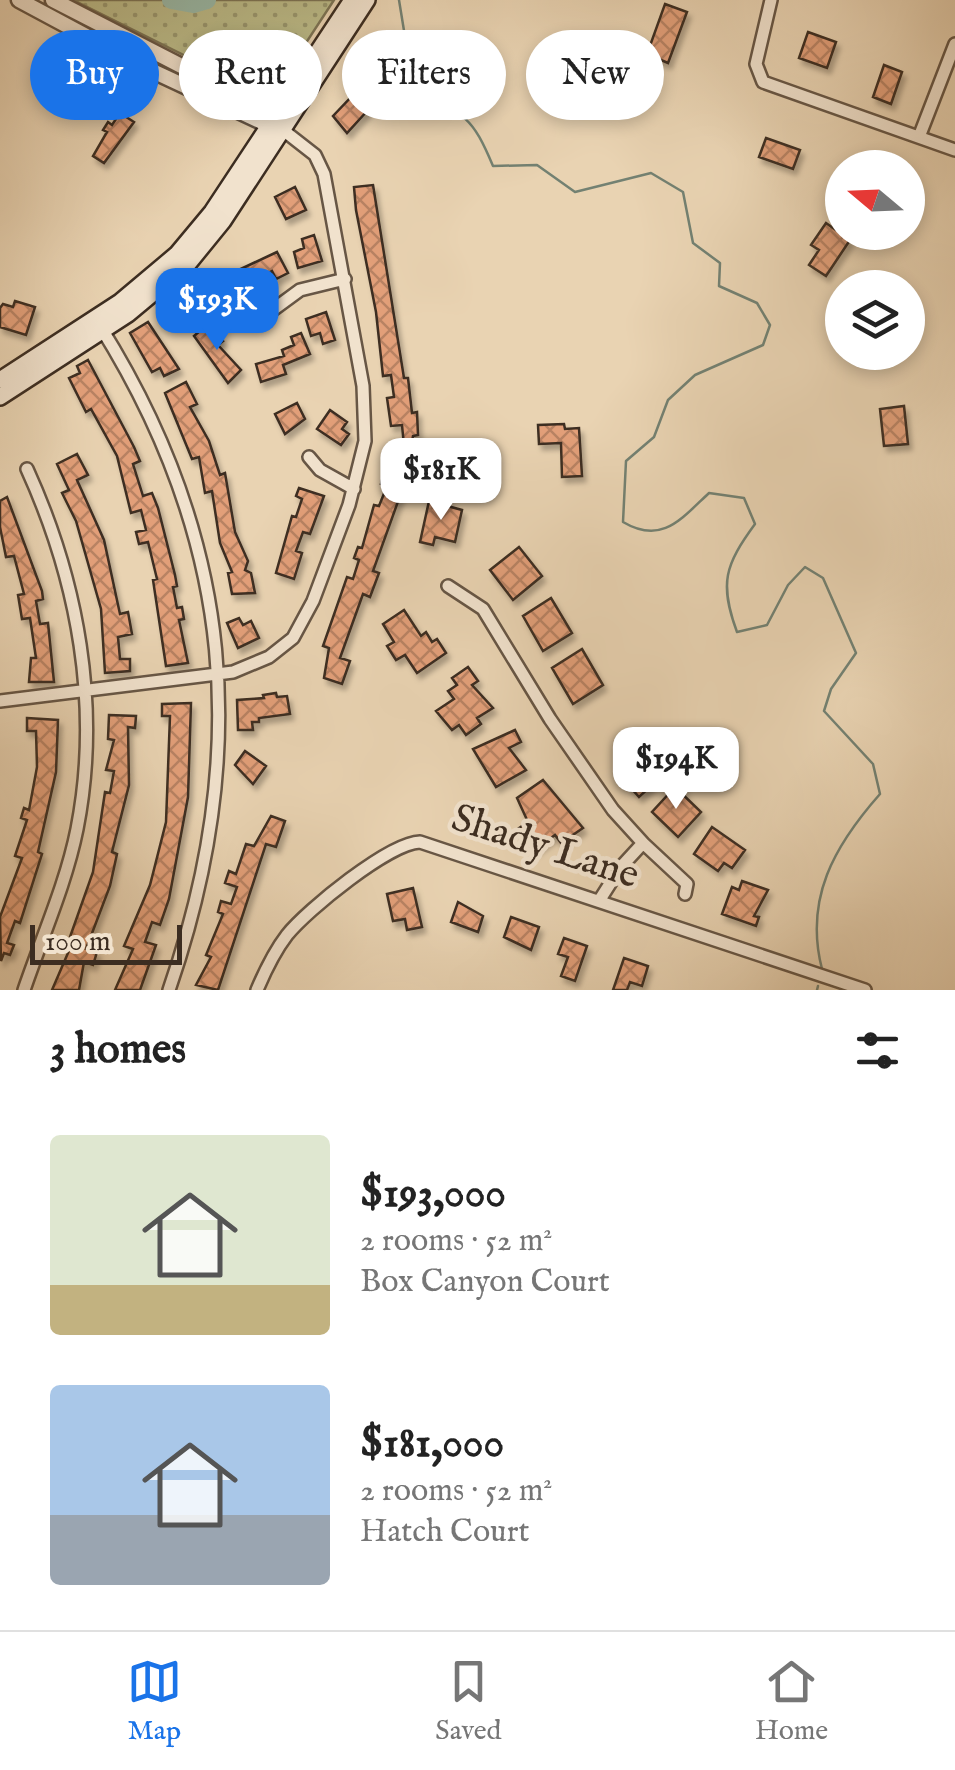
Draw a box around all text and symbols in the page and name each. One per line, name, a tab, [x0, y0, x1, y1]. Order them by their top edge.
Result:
chip: Buy	[30, 30, 159, 120]
chip: Rent	[179, 30, 322, 120]
chip: Filters	[342, 30, 506, 120]
chip: New	[526, 30, 664, 120]
north arrow	[825, 150, 925, 250]
map controls	[825, 150, 925, 370]
pin: $193K	[147, 268, 287, 353]
button: layers	[825, 270, 925, 370]
text: $193K	[178, 280, 256, 321]
pin: $181K	[371, 438, 511, 523]
text: $181K	[402, 450, 480, 491]
pin: $194K	[606, 727, 746, 812]
text: $194K	[635, 739, 717, 780]
street label: Shady Lane	[445, 794, 645, 902]
scale bar	[30, 920, 182, 964]
text: 100 m	[45, 925, 111, 960]
icon: filters	[850, 1023, 905, 1078]
text: 3 homes	[50, 1024, 186, 1077]
text: $193,000	[360, 1168, 506, 1221]
icon: home	[130, 1175, 250, 1295]
text: 2 rooms · 52 m²	[360, 1221, 552, 1262]
text: Box Canyon Court	[360, 1262, 610, 1303]
text: $181,000	[360, 1418, 504, 1471]
icon: home	[130, 1425, 250, 1545]
text: 2 rooms · 52 m²	[360, 1471, 552, 1512]
text: Hatch Court	[360, 1512, 529, 1553]
tab: Map	[127, 1654, 182, 1749]
tab: Saved	[435, 1654, 502, 1749]
tab: Home	[755, 1654, 828, 1749]

